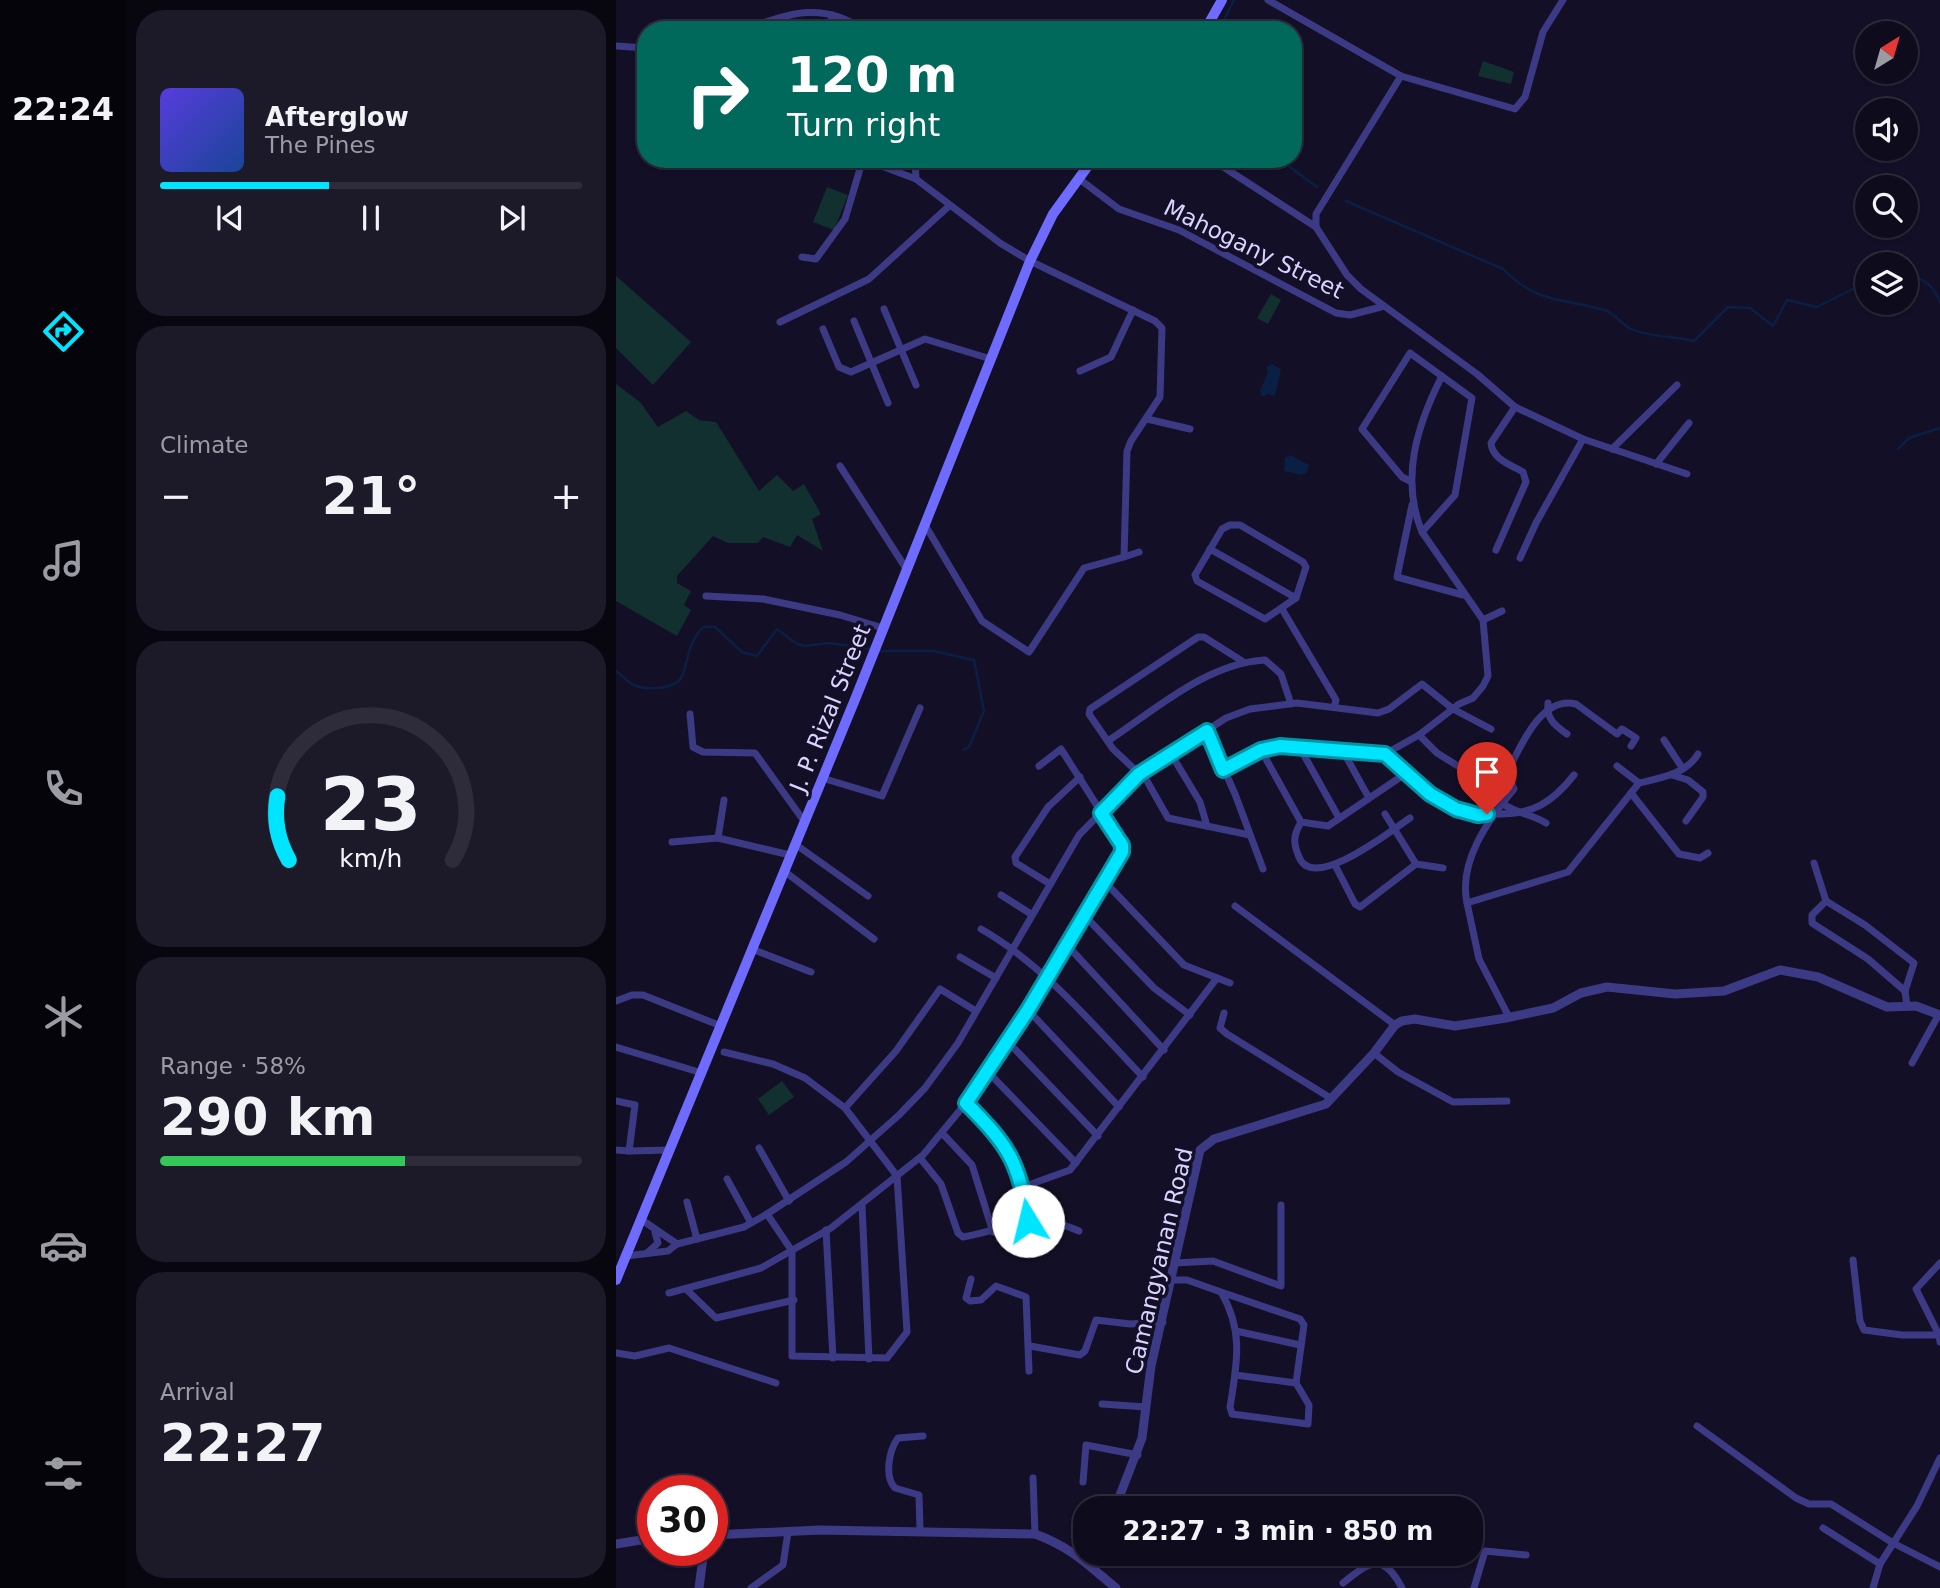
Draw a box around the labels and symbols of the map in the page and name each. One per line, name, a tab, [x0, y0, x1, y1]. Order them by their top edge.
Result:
north arrow	[1855, 21, 1918, 84]
street label: Mahogany Street	[1160, 194, 1348, 304]
street label: J. P. Rizal Street	[784, 620, 875, 797]
pin	[1457, 742, 1517, 814]
street label: Camangyanan Road	[1120, 1145, 1198, 1377]
position arrow	[991, 1184, 1065, 1258]
speed limit sign: 30	[637, 1475, 728, 1566]

